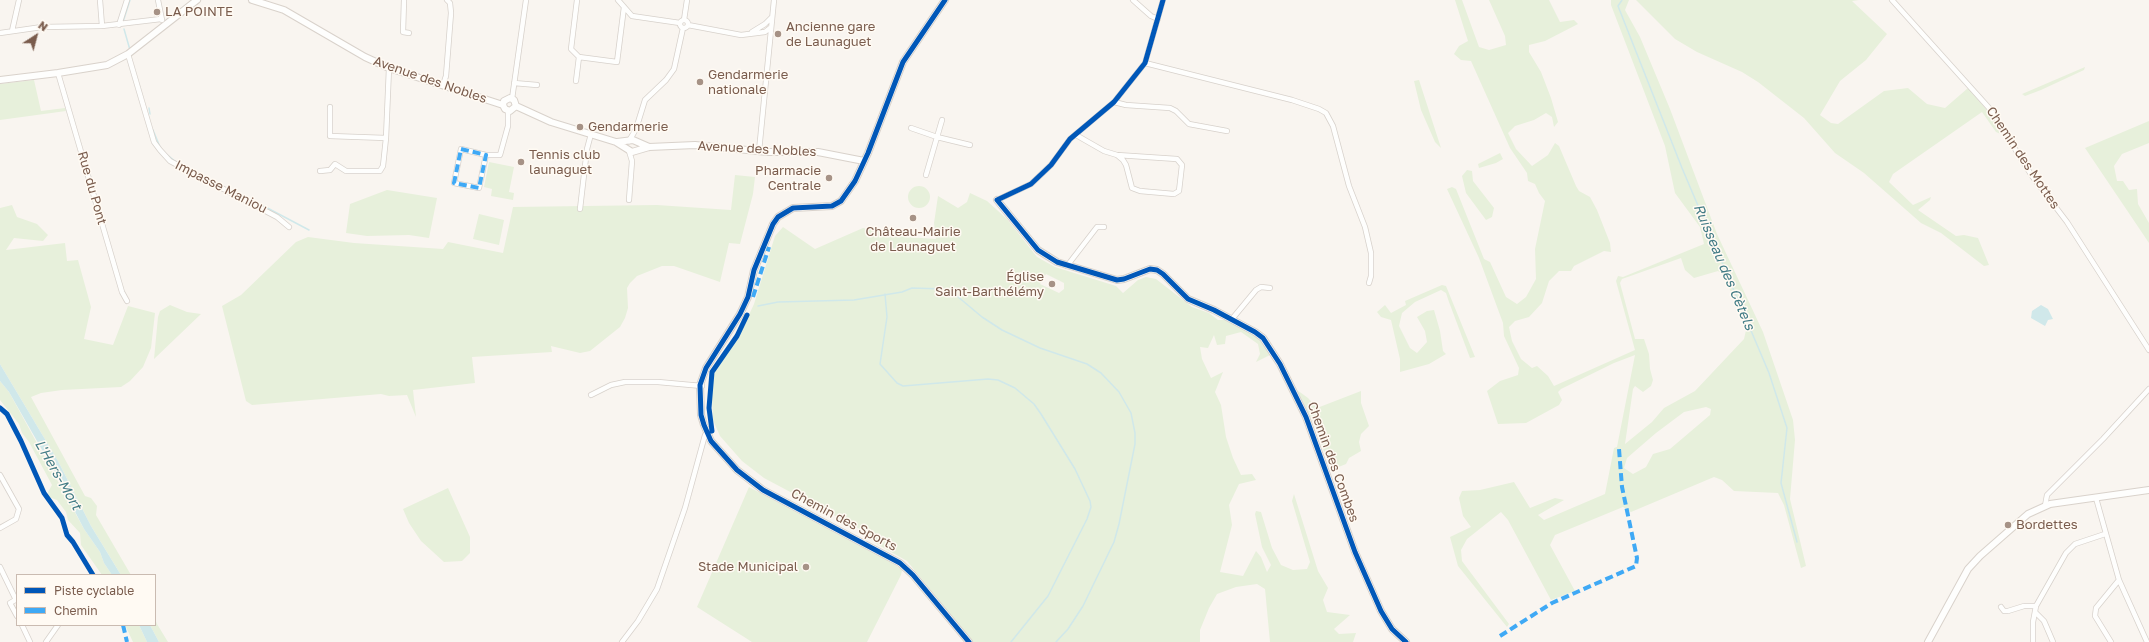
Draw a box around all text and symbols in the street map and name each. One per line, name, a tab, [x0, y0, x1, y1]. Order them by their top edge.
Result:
place label: LA POINTE	[165, 4, 233, 20]
marker: LA POINTE	[152, 7, 162, 17]
north arrow	[16, 16, 56, 56]
text: N	[36, 18, 51, 34]
place label: Ancienne gare de Launaguet	[786, 19, 875, 50]
marker: Ancienne gare de Launaguet	[773, 29, 783, 39]
street label: Avenue des Nobles	[371, 53, 489, 107]
place label: Gendarmerie nationale	[708, 67, 788, 98]
marker: Gendarmerie nationale	[695, 77, 705, 87]
street label: Chemin des Mottes	[1983, 104, 2063, 212]
place label: Gendarmerie	[588, 119, 668, 135]
marker: Gendarmerie	[575, 122, 585, 132]
street label: Avenue des Nobles	[697, 138, 817, 160]
place label: Tennis club launaguet	[529, 147, 600, 178]
street label: Rue du Pont	[74, 150, 110, 226]
street label: Impasse Maniou	[172, 157, 270, 217]
marker: Tennis club launaguet	[516, 157, 526, 167]
place label: Pharmacie Centrale	[755, 163, 821, 194]
marker: Pharmacie Centrale	[824, 173, 834, 183]
water label: Ruisseau des Cètels	[1690, 201, 1758, 333]
marker: Château-Mairie de Launaguet	[908, 213, 918, 223]
place label: Château-Mairie de Launaguet	[865, 224, 961, 255]
place label: Église Saint-Barthélémy	[935, 269, 1044, 300]
marker: Église Saint-Barthélémy	[1047, 279, 1057, 289]
street label: Chemin des Combes	[1304, 400, 1362, 524]
water label: L'Hers-Mort	[31, 437, 85, 513]
street label: Chemin des Sports	[788, 485, 900, 555]
place label: Bordettes	[2016, 517, 2078, 533]
marker: Bordettes	[2003, 520, 2013, 530]
place label: Stade Municipal	[698, 559, 798, 575]
marker: Stade Municipal	[801, 562, 811, 572]
legend	[16, 574, 156, 626]
text: Piste cyclable	[54, 583, 134, 598]
text: Chemin	[54, 603, 98, 618]

